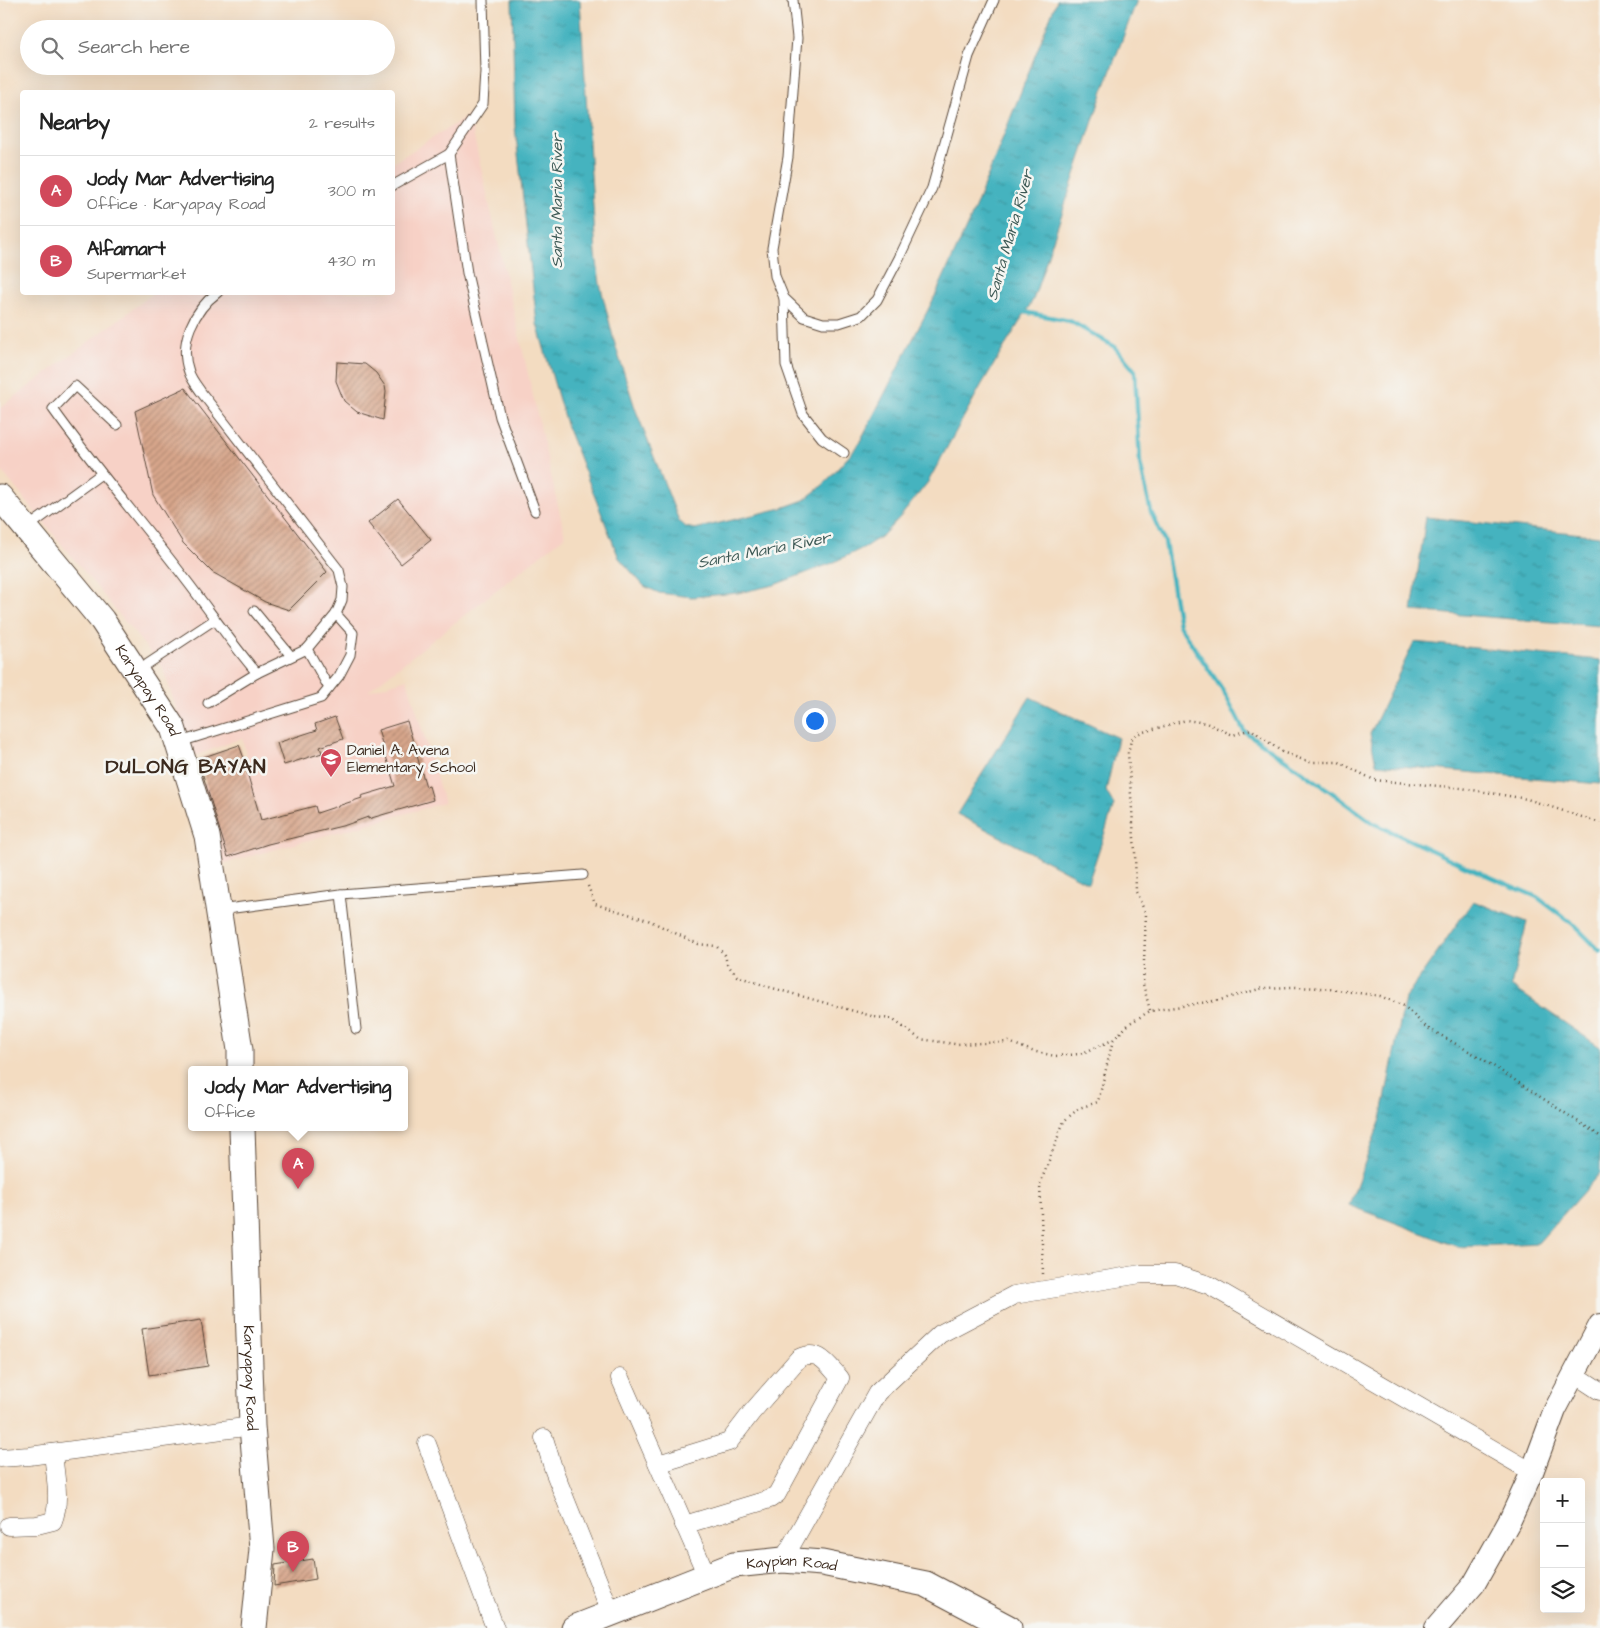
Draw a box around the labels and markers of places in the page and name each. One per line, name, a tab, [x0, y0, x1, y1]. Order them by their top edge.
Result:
place label: Daniel A. Avena Elementary School	[347, 740, 476, 779]
school or university icon: Daniel A. Avena Elementary School	[319, 747, 343, 778]
pin: A	[282, 1148, 314, 1189]
pin: B	[277, 1531, 309, 1572]

